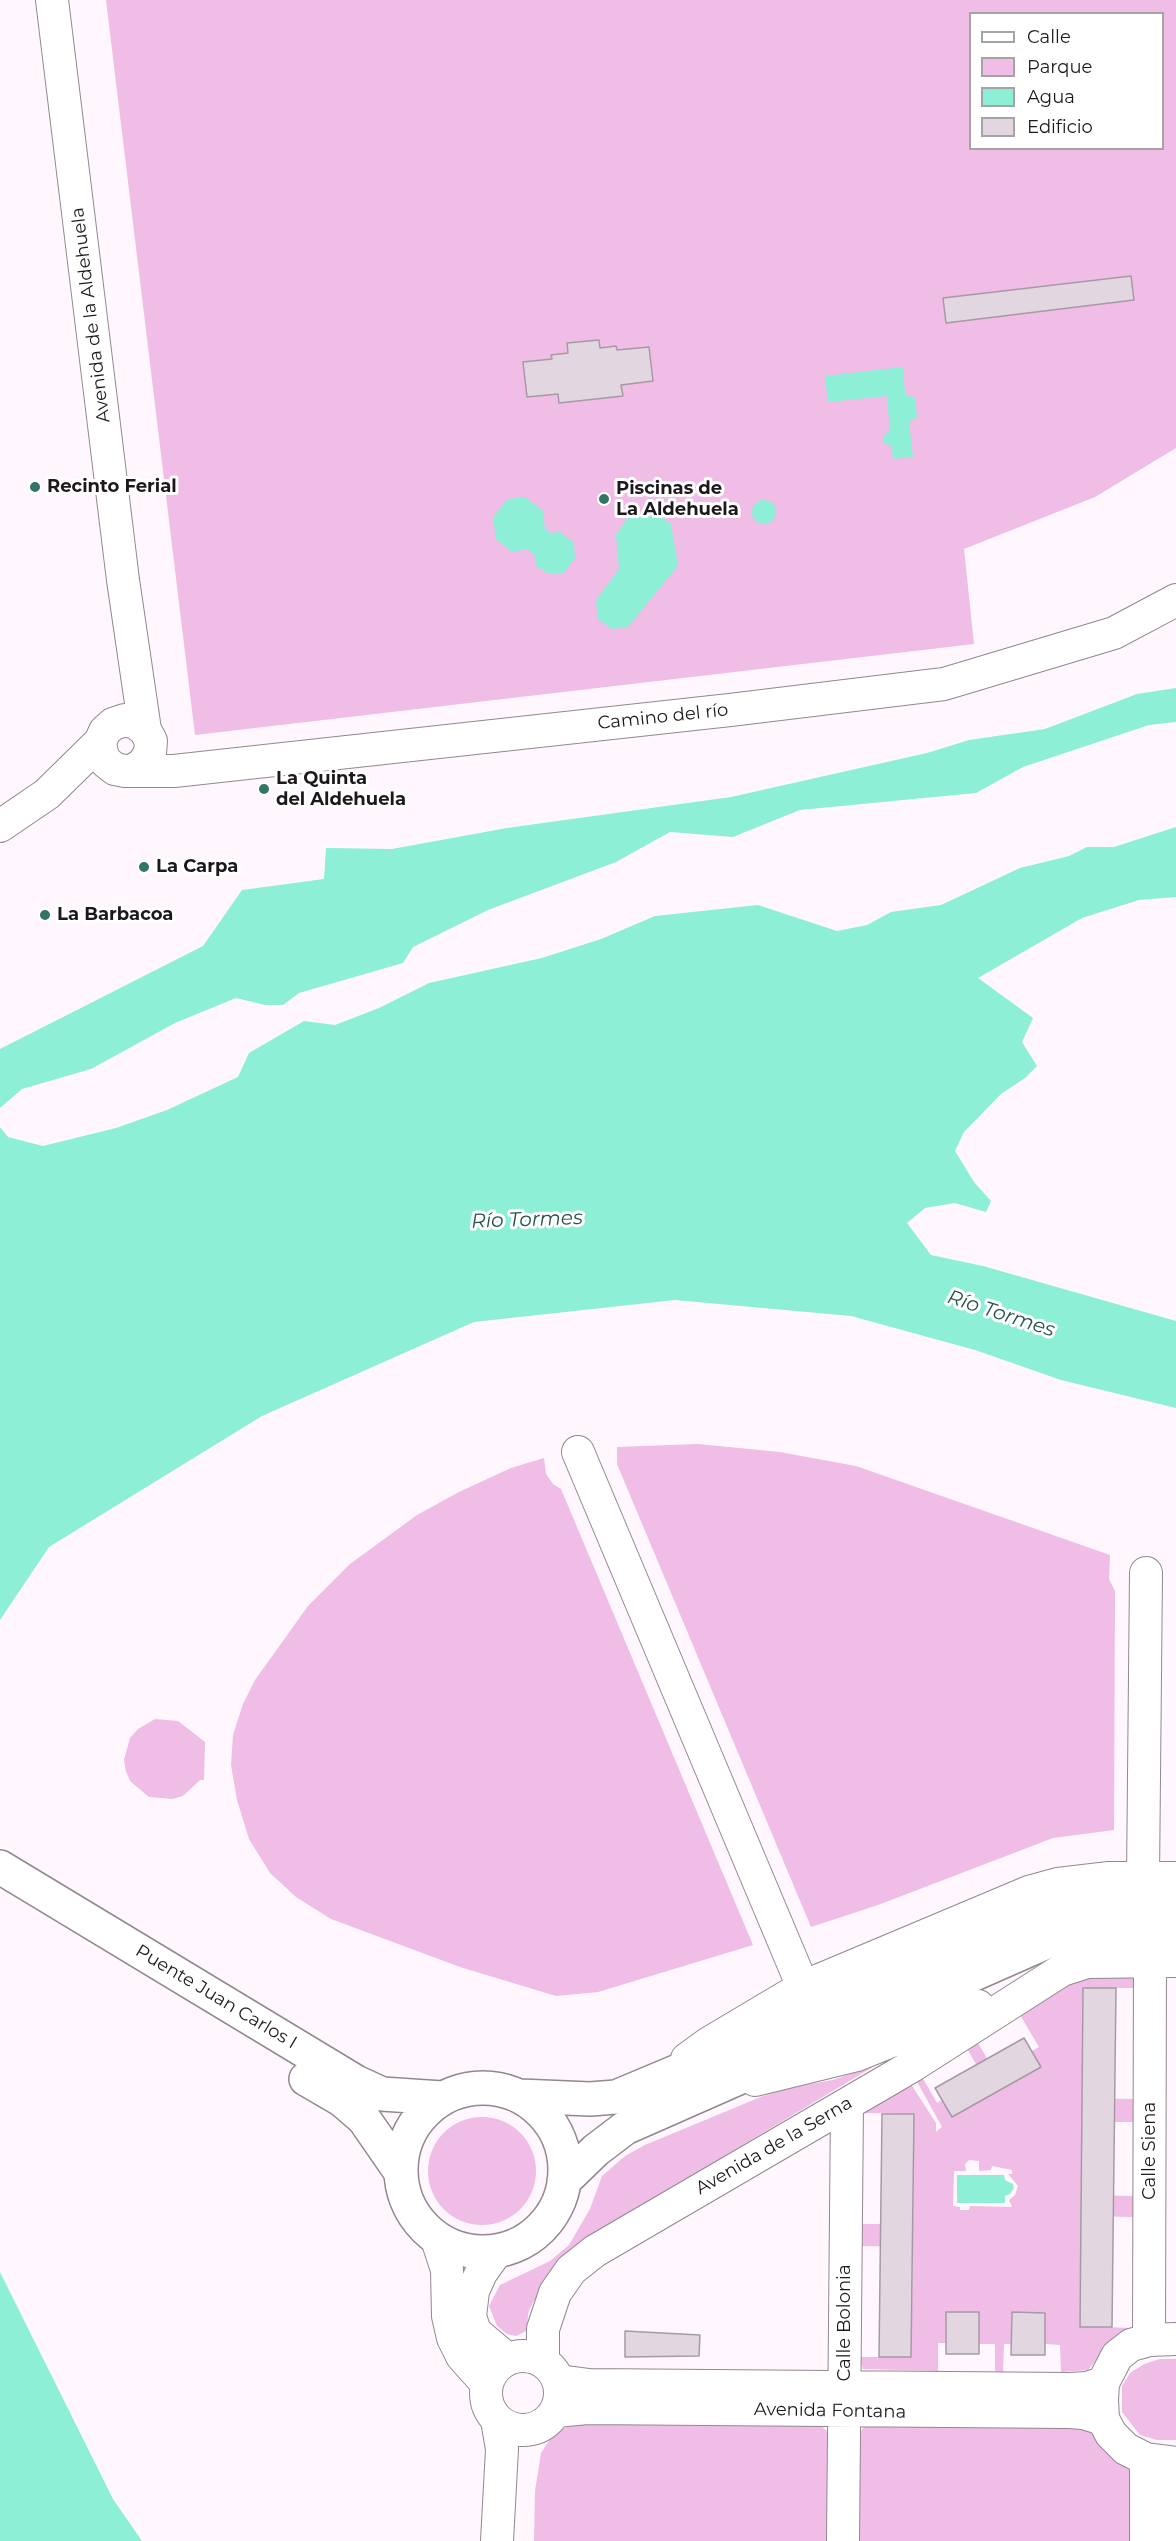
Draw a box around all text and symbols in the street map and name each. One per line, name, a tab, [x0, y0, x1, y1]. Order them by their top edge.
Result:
legend	[969, 12, 1164, 150]
text: Calle	[1027, 26, 1071, 48]
text: Parque	[1027, 56, 1092, 78]
text: Agua	[1027, 86, 1075, 108]
text: Edificio	[1027, 116, 1093, 138]
street label: Avenida de la Aldehuela	[67, 206, 115, 424]
place label: Recinto Ferial	[47, 476, 177, 498]
place label: Piscinas de La Aldehuela	[616, 478, 739, 520]
marker: Recinto Ferial	[28, 480, 42, 494]
marker: Piscinas de La Aldehuela	[597, 492, 611, 506]
street label: Camino del río	[597, 699, 729, 735]
place label: La Quinta del Aldehuela	[276, 768, 406, 810]
marker: La Quinta del Aldehuela	[257, 782, 271, 796]
place label: La Carpa	[156, 856, 238, 878]
marker: La Carpa	[137, 860, 151, 874]
place label: La Barbacoa	[57, 904, 173, 926]
marker: La Barbacoa	[38, 908, 52, 922]
water label: Río Tormes	[471, 1206, 583, 1234]
water label: Río Tormes	[944, 1285, 1058, 1343]
street label: Puente Juan Carlos I	[131, 1940, 301, 2054]
street label: Avenida de la Serna	[692, 2092, 856, 2200]
street label: Calle Siena	[1139, 2102, 1161, 2200]
street label: Calle Bolonia	[834, 2264, 856, 2382]
street label: Avenida Fontana	[754, 2399, 906, 2423]

